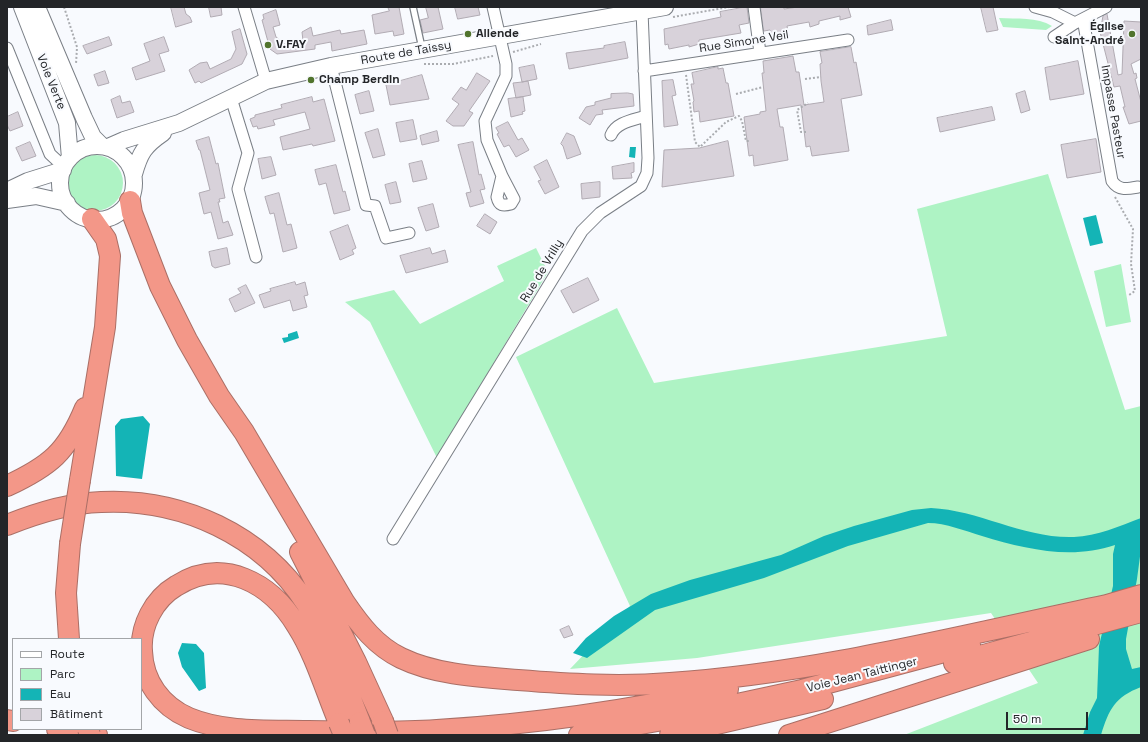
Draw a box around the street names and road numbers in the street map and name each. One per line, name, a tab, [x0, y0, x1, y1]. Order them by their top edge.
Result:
street label: Rue Simone Veil	[698, 28, 790, 56]
street label: Route de Taissy	[360, 38, 452, 68]
street label: Voie Verte	[33, 52, 69, 112]
street label: Impasse Pasteur	[1098, 64, 1128, 160]
street label: Rue de Vrilly	[518, 237, 566, 305]
street label: Voie Jean Taittinger	[805, 654, 919, 696]

